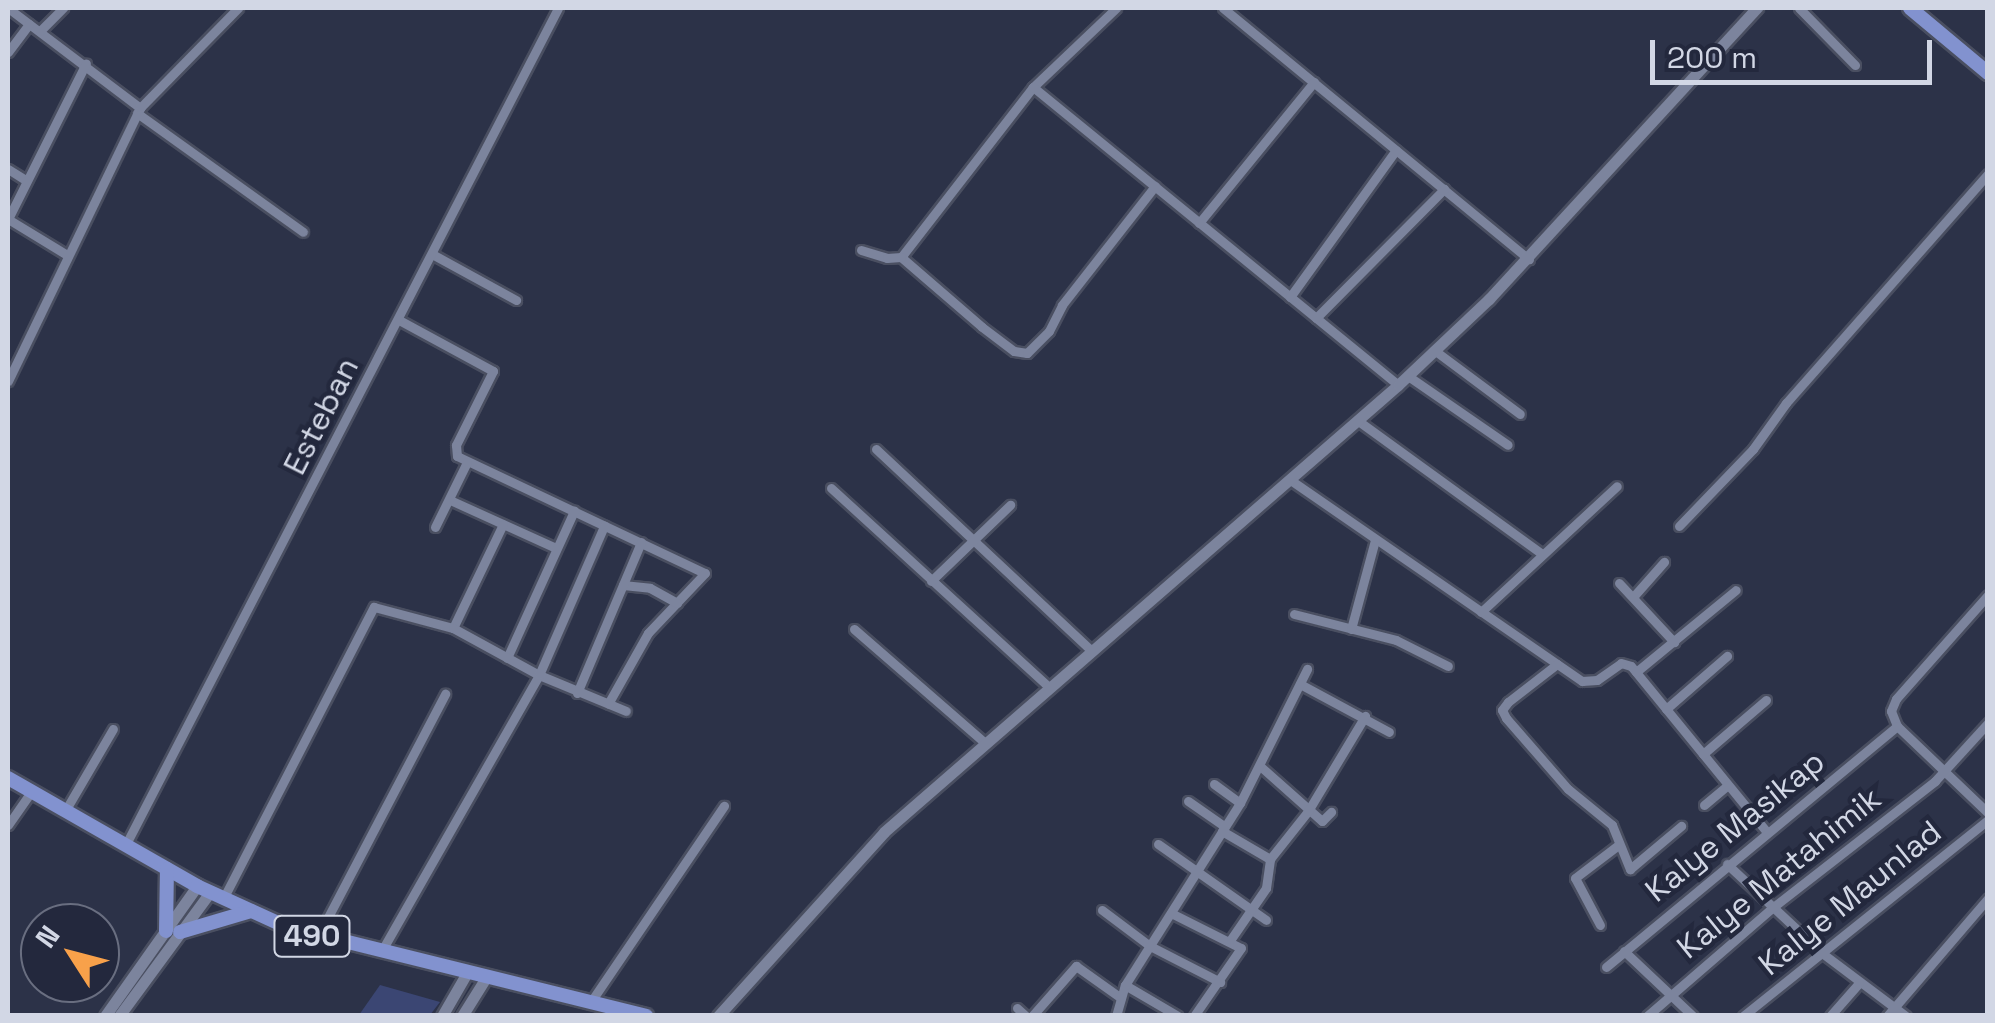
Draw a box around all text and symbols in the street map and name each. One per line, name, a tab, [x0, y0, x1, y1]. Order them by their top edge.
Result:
scale bar	[1655, 20, 1938, 82]
text: 200 m	[1667, 38, 1757, 77]
street label: Esteban	[275, 351, 367, 481]
street label: Kalye Masikap	[1638, 742, 1832, 910]
street label: Kalye Matahimik	[1670, 779, 1888, 967]
street label: Kalye Maunlad	[1751, 813, 1949, 983]
north arrow	[20, 903, 120, 1003]
road number: 490	[272, 911, 352, 961]
text: N	[27, 918, 67, 955]

